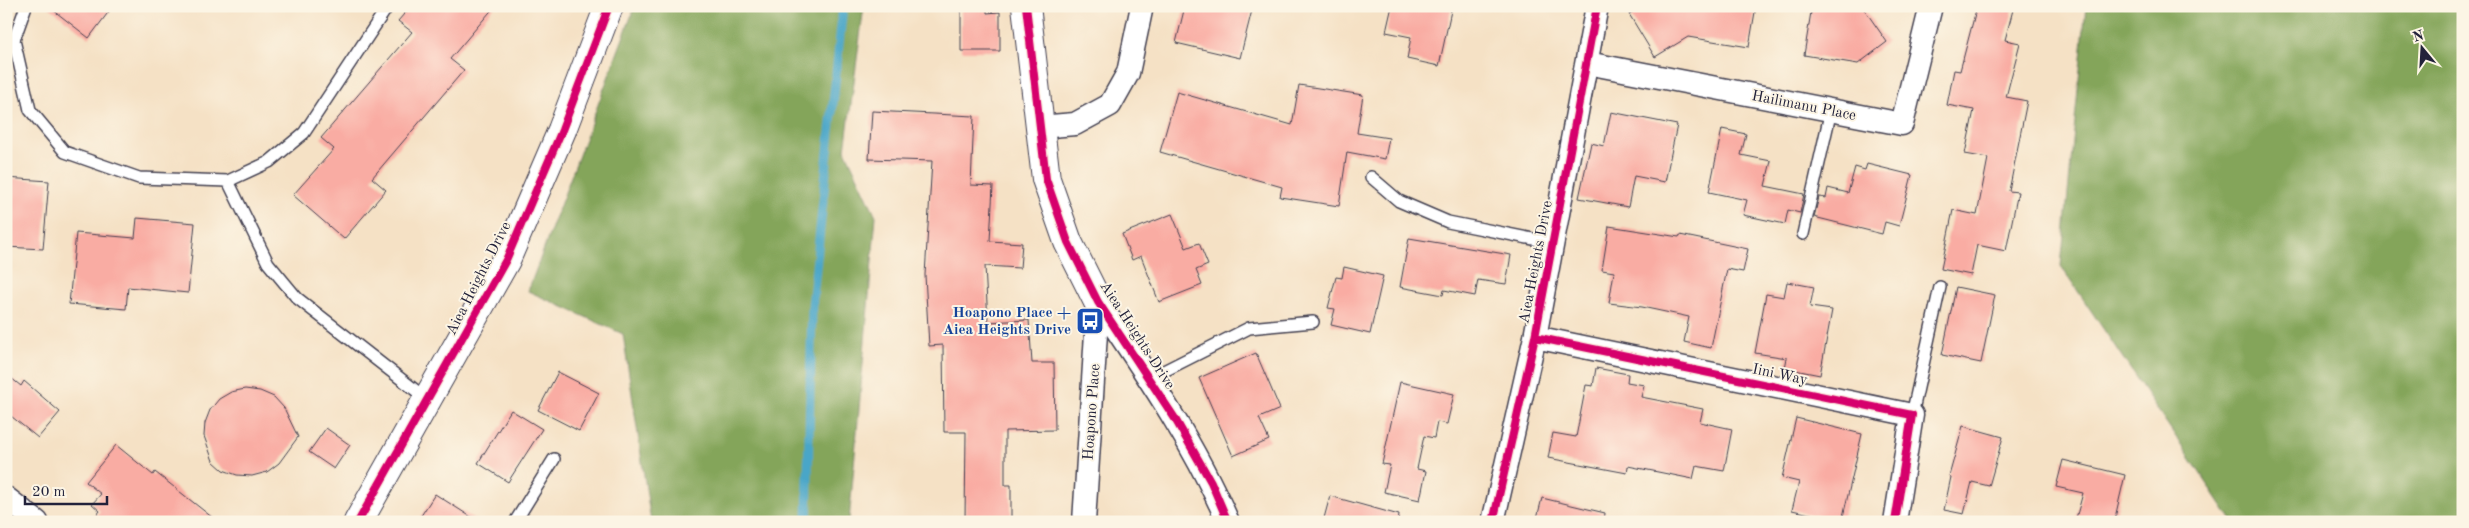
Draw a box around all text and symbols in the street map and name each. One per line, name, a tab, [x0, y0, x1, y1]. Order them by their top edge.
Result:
north arrow	[2396, 22, 2446, 72]
text: N	[2411, 28, 2426, 45]
street label: Hailimanu Place	[1750, 89, 1857, 124]
street label: Aiea Heights Drive	[1517, 199, 1556, 325]
street label: Aiea Heights Drive	[444, 219, 514, 338]
street label: Aiea Heights Drive	[1096, 279, 1177, 392]
place label: Hoapono Place + Aiea Heights Drive	[943, 306, 1071, 338]
bus stop icon: Hoapono Place + Aiea Heights Drive	[1075, 306, 1105, 336]
street label: Iini Way	[1751, 362, 1809, 389]
street label: Hoapono Place	[1082, 363, 1103, 461]
scale bar	[25, 473, 108, 505]
text: 20 m	[32, 485, 66, 500]

